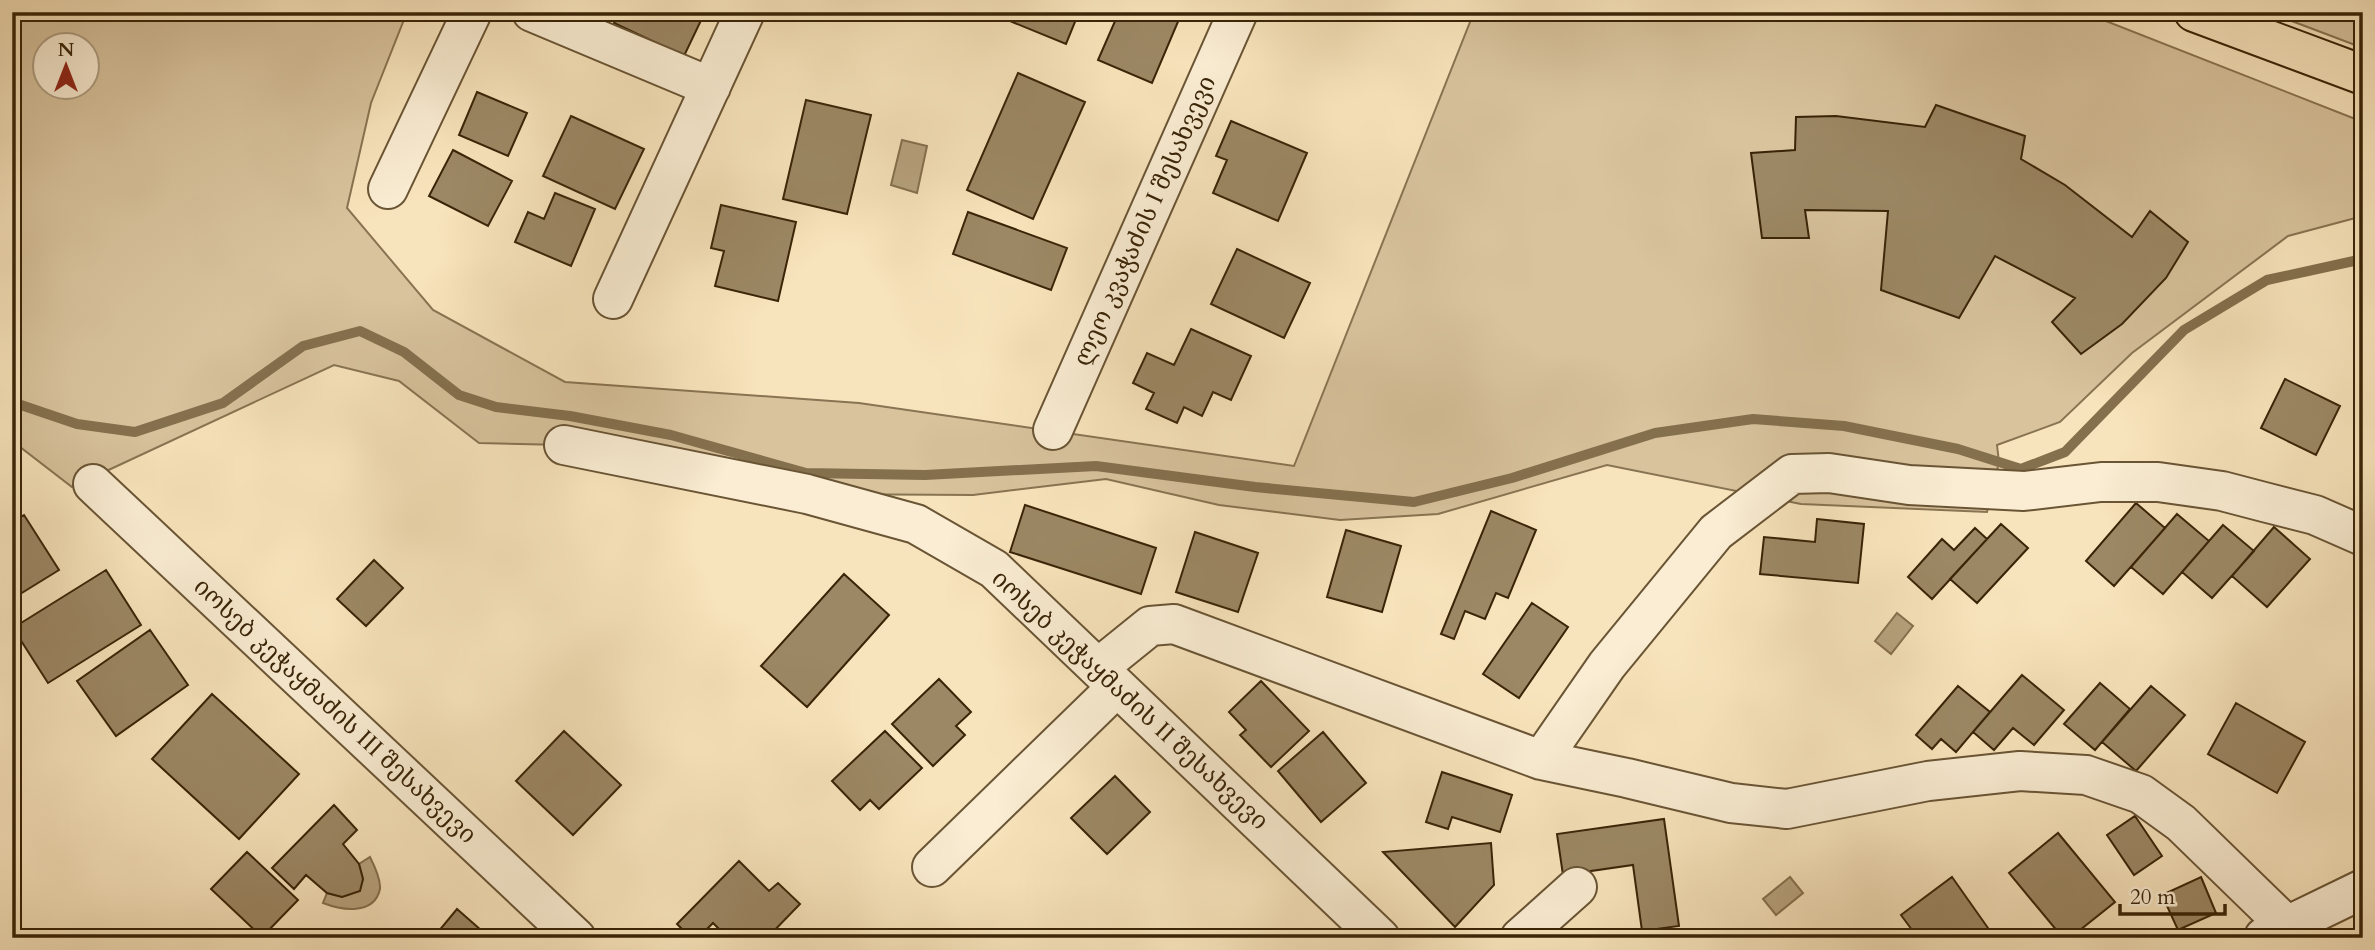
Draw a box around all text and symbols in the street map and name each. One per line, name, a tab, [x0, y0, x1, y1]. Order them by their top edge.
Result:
north arrow	[32, 32, 102, 102]
text: N	[58, 37, 75, 63]
street label: ლეო კვაჭაძის I შესახვევი	[1066, 71, 1224, 371]
street label: იოსებ კეჭაყმაძის II შესახვევი	[984, 563, 1276, 837]
street label: იოსებ კეჭაყმაძის III შესახვევი	[186, 571, 484, 851]
scale bar	[2120, 873, 2224, 917]
text: 20 m	[2130, 883, 2175, 912]

